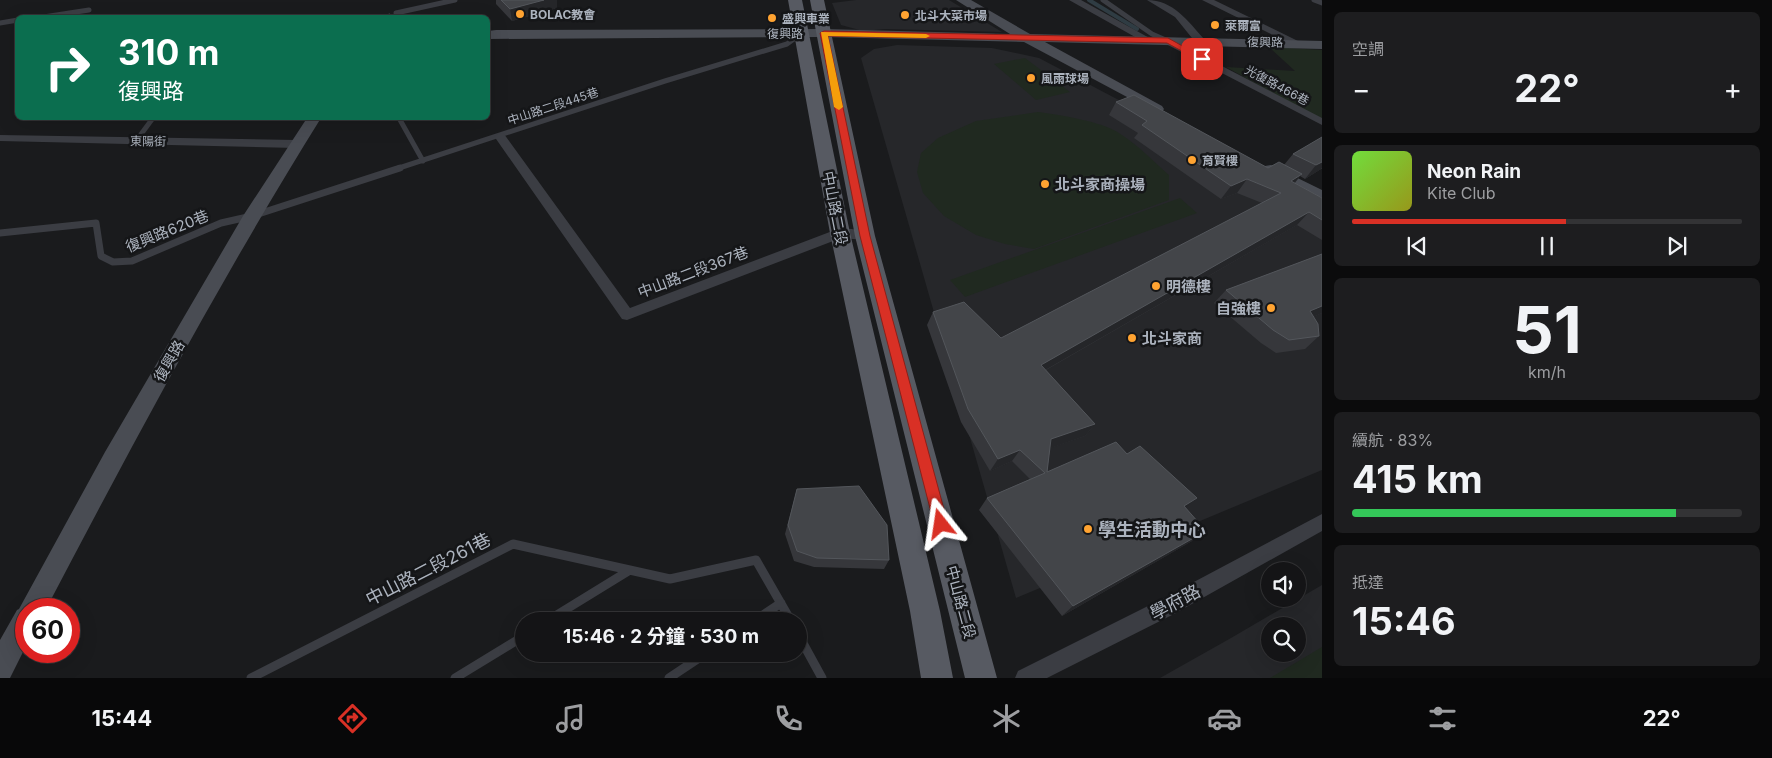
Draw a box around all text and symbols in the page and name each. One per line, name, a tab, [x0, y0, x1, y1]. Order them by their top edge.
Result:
place label: BOLAC教會	[530, 7, 595, 22]
marker: BOLAC教會	[514, 8, 526, 20]
place label: 北斗大菜市場	[915, 8, 987, 23]
marker: 北斗大菜市場	[899, 9, 911, 21]
place label: 盛興車業	[782, 11, 830, 26]
marker: 盛興車業	[766, 12, 778, 24]
place label: 萊爾富	[1225, 18, 1261, 33]
marker: 萊爾富	[1209, 19, 1221, 31]
street label: 復興路	[767, 26, 803, 41]
text: 310 m	[118, 31, 220, 73]
street label: 復興路	[1247, 34, 1283, 50]
icon: right	[35, 35, 100, 100]
pin	[1181, 38, 1223, 80]
text: 空調	[1352, 39, 1384, 59]
icon: arrive	[1188, 45, 1216, 73]
street label: 光復路466巷	[1242, 62, 1312, 108]
text: 22°	[1514, 65, 1580, 111]
place label: 風雨球場	[1041, 71, 1089, 86]
marker: 風雨球場	[1025, 72, 1037, 84]
text: −	[1352, 72, 1371, 106]
text: +	[1723, 72, 1742, 106]
text: 復興路	[118, 78, 184, 104]
street label: 中山路二段445巷	[506, 84, 600, 128]
street label: 東陽街	[130, 133, 166, 149]
place label: 育賢樓	[1202, 153, 1238, 168]
marker: 育賢樓	[1186, 154, 1198, 166]
text: Neon Rain	[1427, 160, 1521, 183]
street label: 中山路二段	[819, 169, 851, 247]
place label: 北斗家商操場	[1055, 175, 1145, 194]
marker: 北斗家商操場	[1039, 178, 1051, 190]
text: Kite Club	[1427, 183, 1496, 203]
street label: 復興路620巷	[123, 206, 211, 256]
icon: previous	[1403, 232, 1431, 260]
icon: pause	[1533, 232, 1561, 260]
icon: next	[1663, 232, 1691, 260]
street label: 中山路二段367巷	[635, 242, 751, 302]
place label: 明德樓	[1166, 277, 1211, 296]
marker: 明德樓	[1150, 280, 1162, 292]
text: 51	[1512, 290, 1582, 369]
place label: 自強樓	[1216, 299, 1261, 318]
marker: 自強樓	[1265, 302, 1277, 314]
place label: 北斗家商	[1142, 329, 1202, 348]
marker: 北斗家商	[1126, 332, 1138, 344]
street label: 復興路	[150, 337, 188, 385]
text: km/h	[1528, 362, 1566, 382]
text: 續航 · 83%	[1352, 430, 1433, 450]
text: 415 km	[1352, 456, 1483, 502]
position arrow	[914, 497, 966, 549]
place label: 學生活動中心	[1098, 519, 1206, 540]
marker: 學生活動中心	[1082, 523, 1094, 535]
street label: 中山路二段261巷	[362, 528, 494, 610]
map controls	[1261, 562, 1306, 662]
button: sound	[1261, 562, 1306, 607]
street label: 中山路二段	[942, 563, 980, 641]
text: 抵達	[1352, 572, 1384, 592]
street label: 學府路	[1146, 580, 1204, 624]
speed limit sign: 60	[15, 598, 80, 663]
text: 15:46	[1352, 598, 1456, 644]
button: search	[1261, 617, 1306, 662]
text: 15:46 · 2 分鐘 · 530 m	[563, 625, 759, 648]
icon: directions	[335, 701, 370, 736]
icon: music	[553, 701, 588, 736]
icon: phone	[771, 701, 806, 736]
icon: climate	[989, 701, 1024, 736]
icon: car	[1207, 701, 1242, 736]
icon: filters	[1425, 701, 1460, 736]
text: 15:44	[91, 705, 152, 731]
text: 22°	[1643, 705, 1681, 731]

